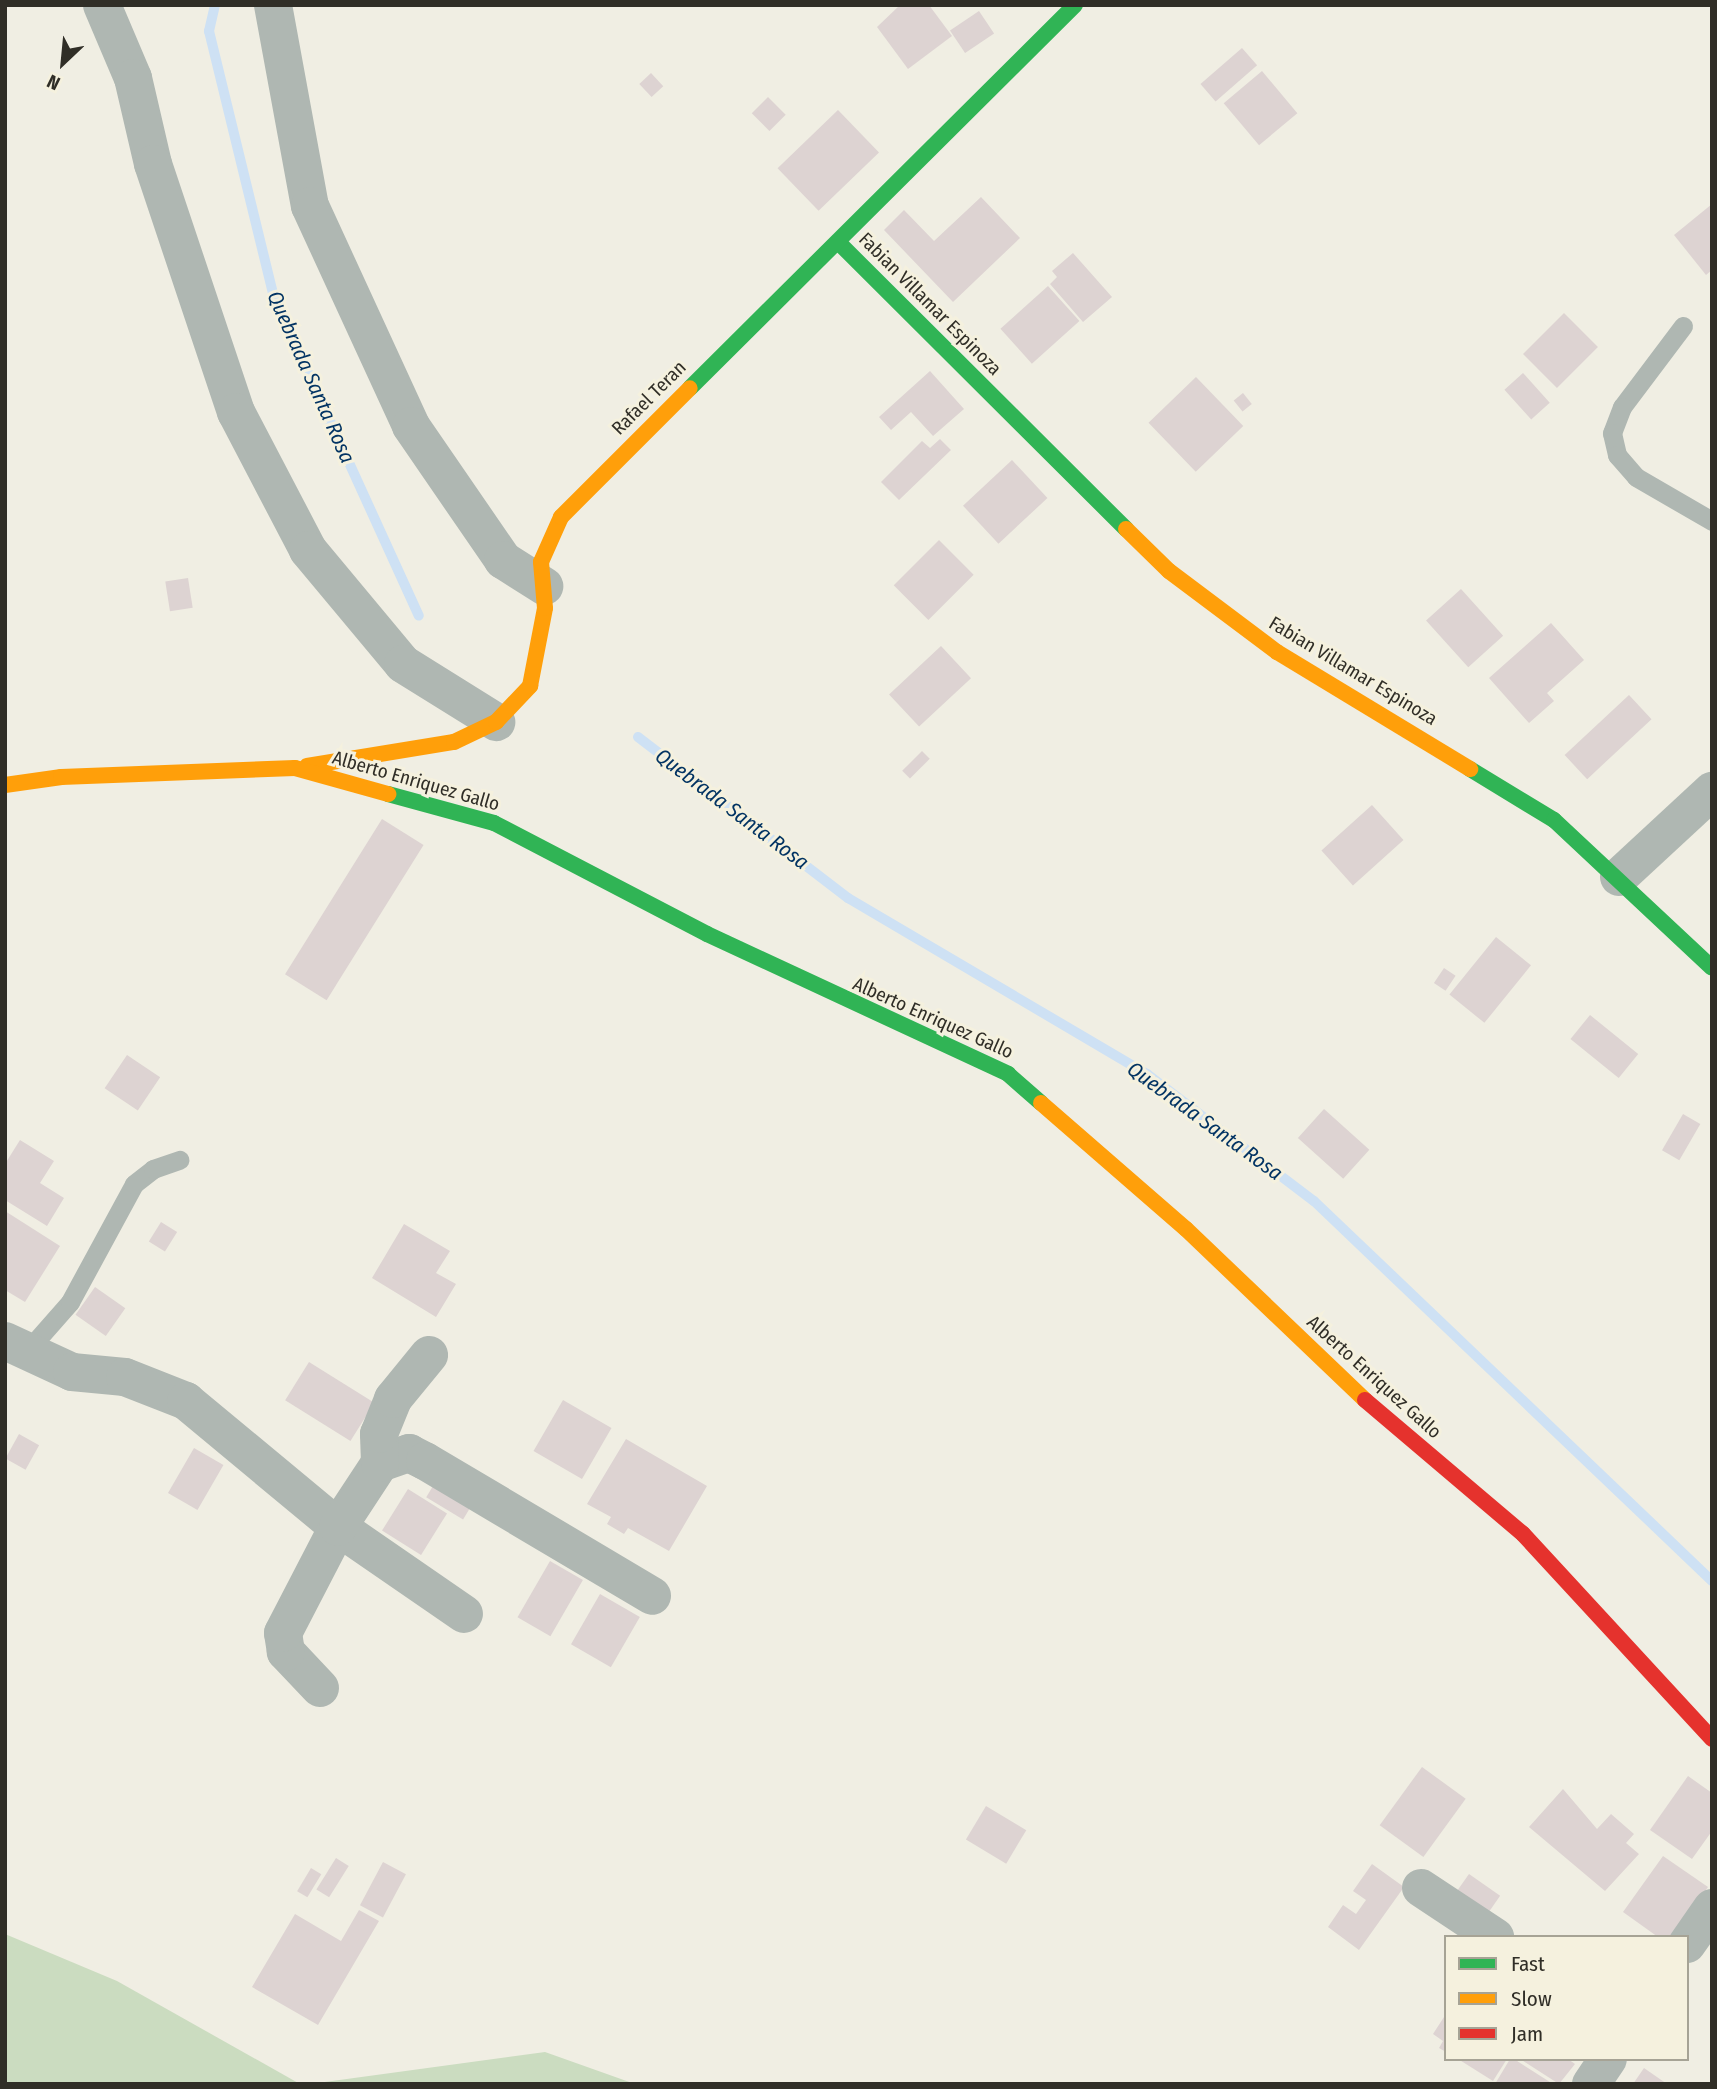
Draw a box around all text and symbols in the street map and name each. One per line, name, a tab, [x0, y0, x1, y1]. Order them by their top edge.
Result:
north arrow	[28, 28, 98, 98]
text: N	[43, 69, 64, 95]
street label: Fabian Villamar Espinoza	[854, 228, 1006, 380]
water label: Quebrada Santa Rosa	[262, 287, 360, 467]
street label: Rafael Teran	[607, 356, 691, 440]
street label: Fabian Villamar Espinoza	[1265, 612, 1441, 730]
water label: Quebrada Santa Rosa	[650, 743, 814, 875]
street label: Alberto Enriquez Gallo	[330, 746, 502, 816]
street label: Alberto Enriquez Gallo	[849, 972, 1017, 1064]
water label: Quebrada Santa Rosa	[1123, 1056, 1287, 1186]
street label: Alberto Enriquez Gallo	[1302, 1311, 1446, 1443]
legend	[1444, 1935, 1689, 2061]
text: Fast	[1511, 1951, 1545, 1977]
text: Slow	[1511, 1986, 1552, 2012]
text: Jam	[1511, 2021, 1543, 2047]

